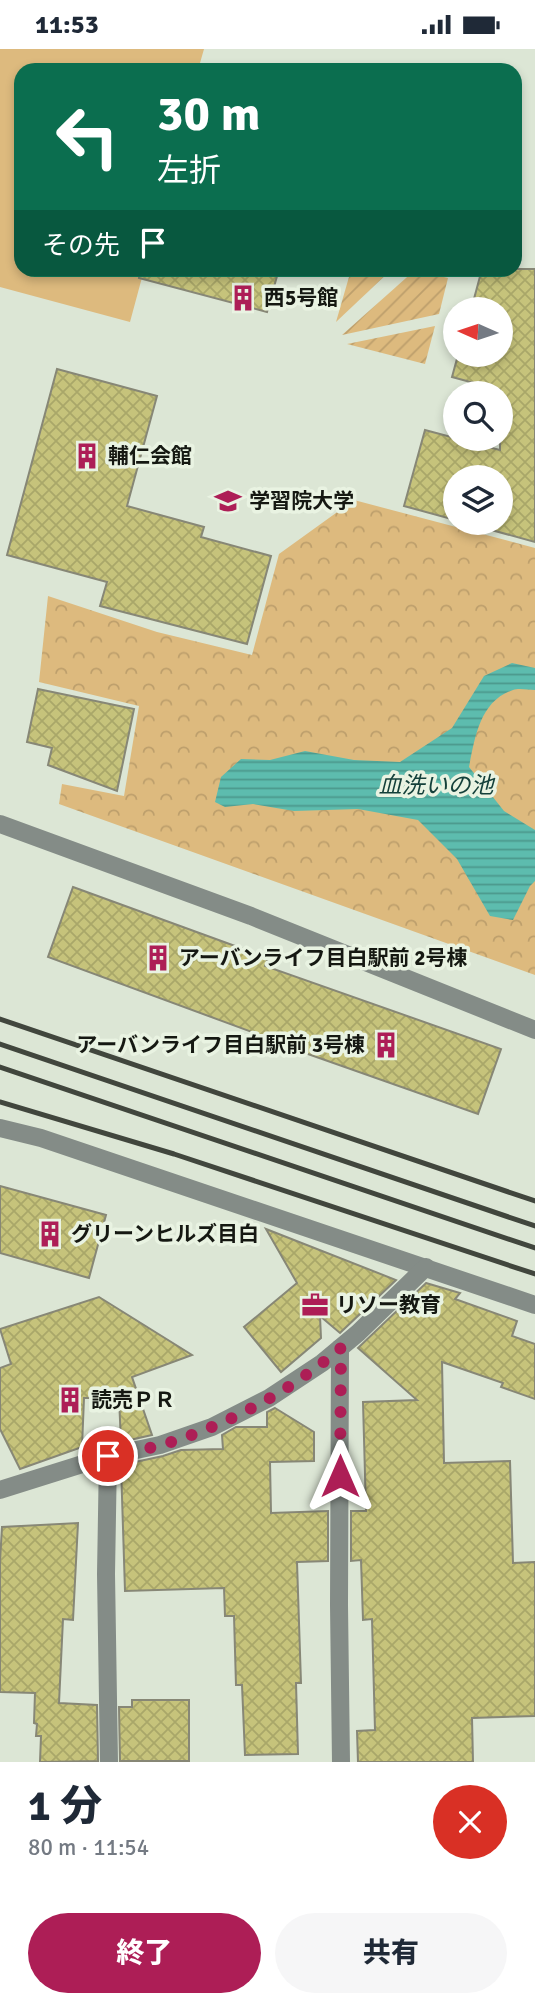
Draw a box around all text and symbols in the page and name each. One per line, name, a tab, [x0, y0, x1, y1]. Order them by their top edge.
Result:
text: 11:53	[35, 9, 99, 41]
text: 30 m	[157, 84, 260, 144]
icon: left	[42, 91, 133, 182]
text: 左折	[157, 151, 221, 190]
icon: arrive	[134, 224, 172, 262]
text: その先	[42, 230, 120, 262]
building icon: 西5号館	[228, 283, 258, 313]
place label: 西5号館	[264, 285, 338, 311]
north arrow	[443, 297, 513, 367]
map controls	[443, 297, 513, 535]
button: search	[443, 381, 513, 451]
building icon: 輔仁会館	[72, 441, 102, 471]
place label: 輔仁会館	[108, 443, 192, 469]
button: layers	[443, 465, 513, 535]
school or university icon: 学習院大学	[213, 486, 243, 516]
place label: 学習院大学	[249, 488, 354, 514]
water label: 血洗いの池	[379, 771, 496, 800]
building icon: アーバンライフ目白駅前 2号棟	[143, 943, 173, 973]
place label: アーバンライフ目白駅前 2号棟	[179, 945, 468, 971]
building icon: アーバンライフ目白駅前 3号棟	[371, 1030, 401, 1060]
place label: アーバンライフ目白駅前 3号棟	[76, 1032, 365, 1058]
building icon: グリーンヒルズ目白	[35, 1219, 65, 1249]
place label: グリーンヒルズ目白	[71, 1221, 259, 1247]
office icon: リソー教育	[300, 1290, 330, 1320]
place label: リソー教育	[336, 1292, 441, 1318]
building icon: 読売ＰＲ	[55, 1385, 85, 1415]
place label: 読売ＰＲ	[91, 1387, 175, 1413]
pin	[78, 1426, 138, 1486]
icon: arrive	[89, 1437, 127, 1475]
position arrow	[303, 1439, 377, 1513]
text: 1 分	[28, 1781, 102, 1832]
button: close	[433, 1785, 507, 1859]
text: 80 m · 11:54	[28, 1833, 149, 1862]
button: 終了	[28, 1913, 261, 1993]
button: 共有	[275, 1913, 507, 1993]

